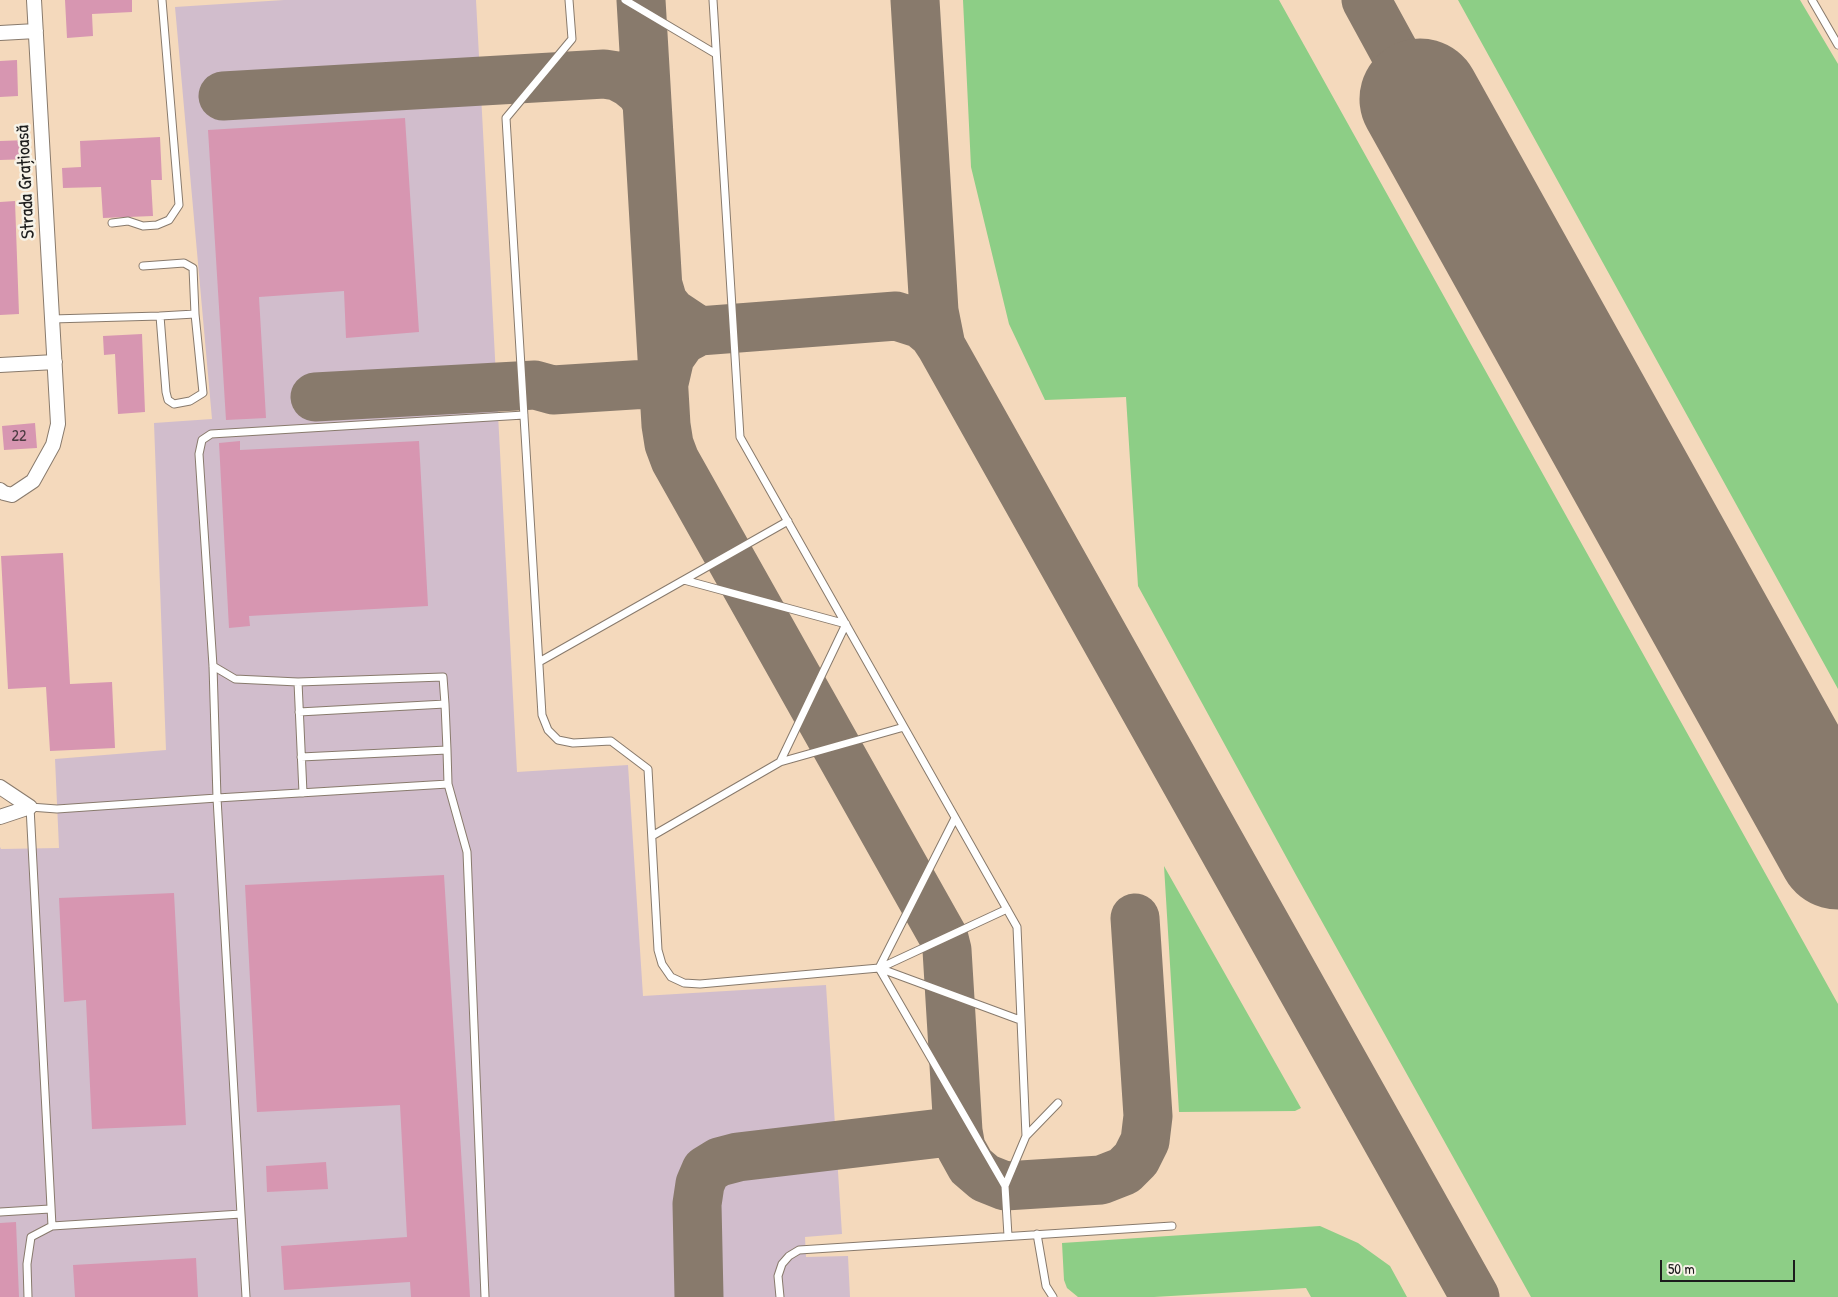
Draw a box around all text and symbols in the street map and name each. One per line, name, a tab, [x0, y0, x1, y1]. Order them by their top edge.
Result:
street label: Strada Grațioasă	[12, 125, 40, 239]
house number: 22	[12, 427, 26, 447]
scale bar	[1663, 1250, 1798, 1282]
text: 50 m	[1668, 1258, 1695, 1279]

